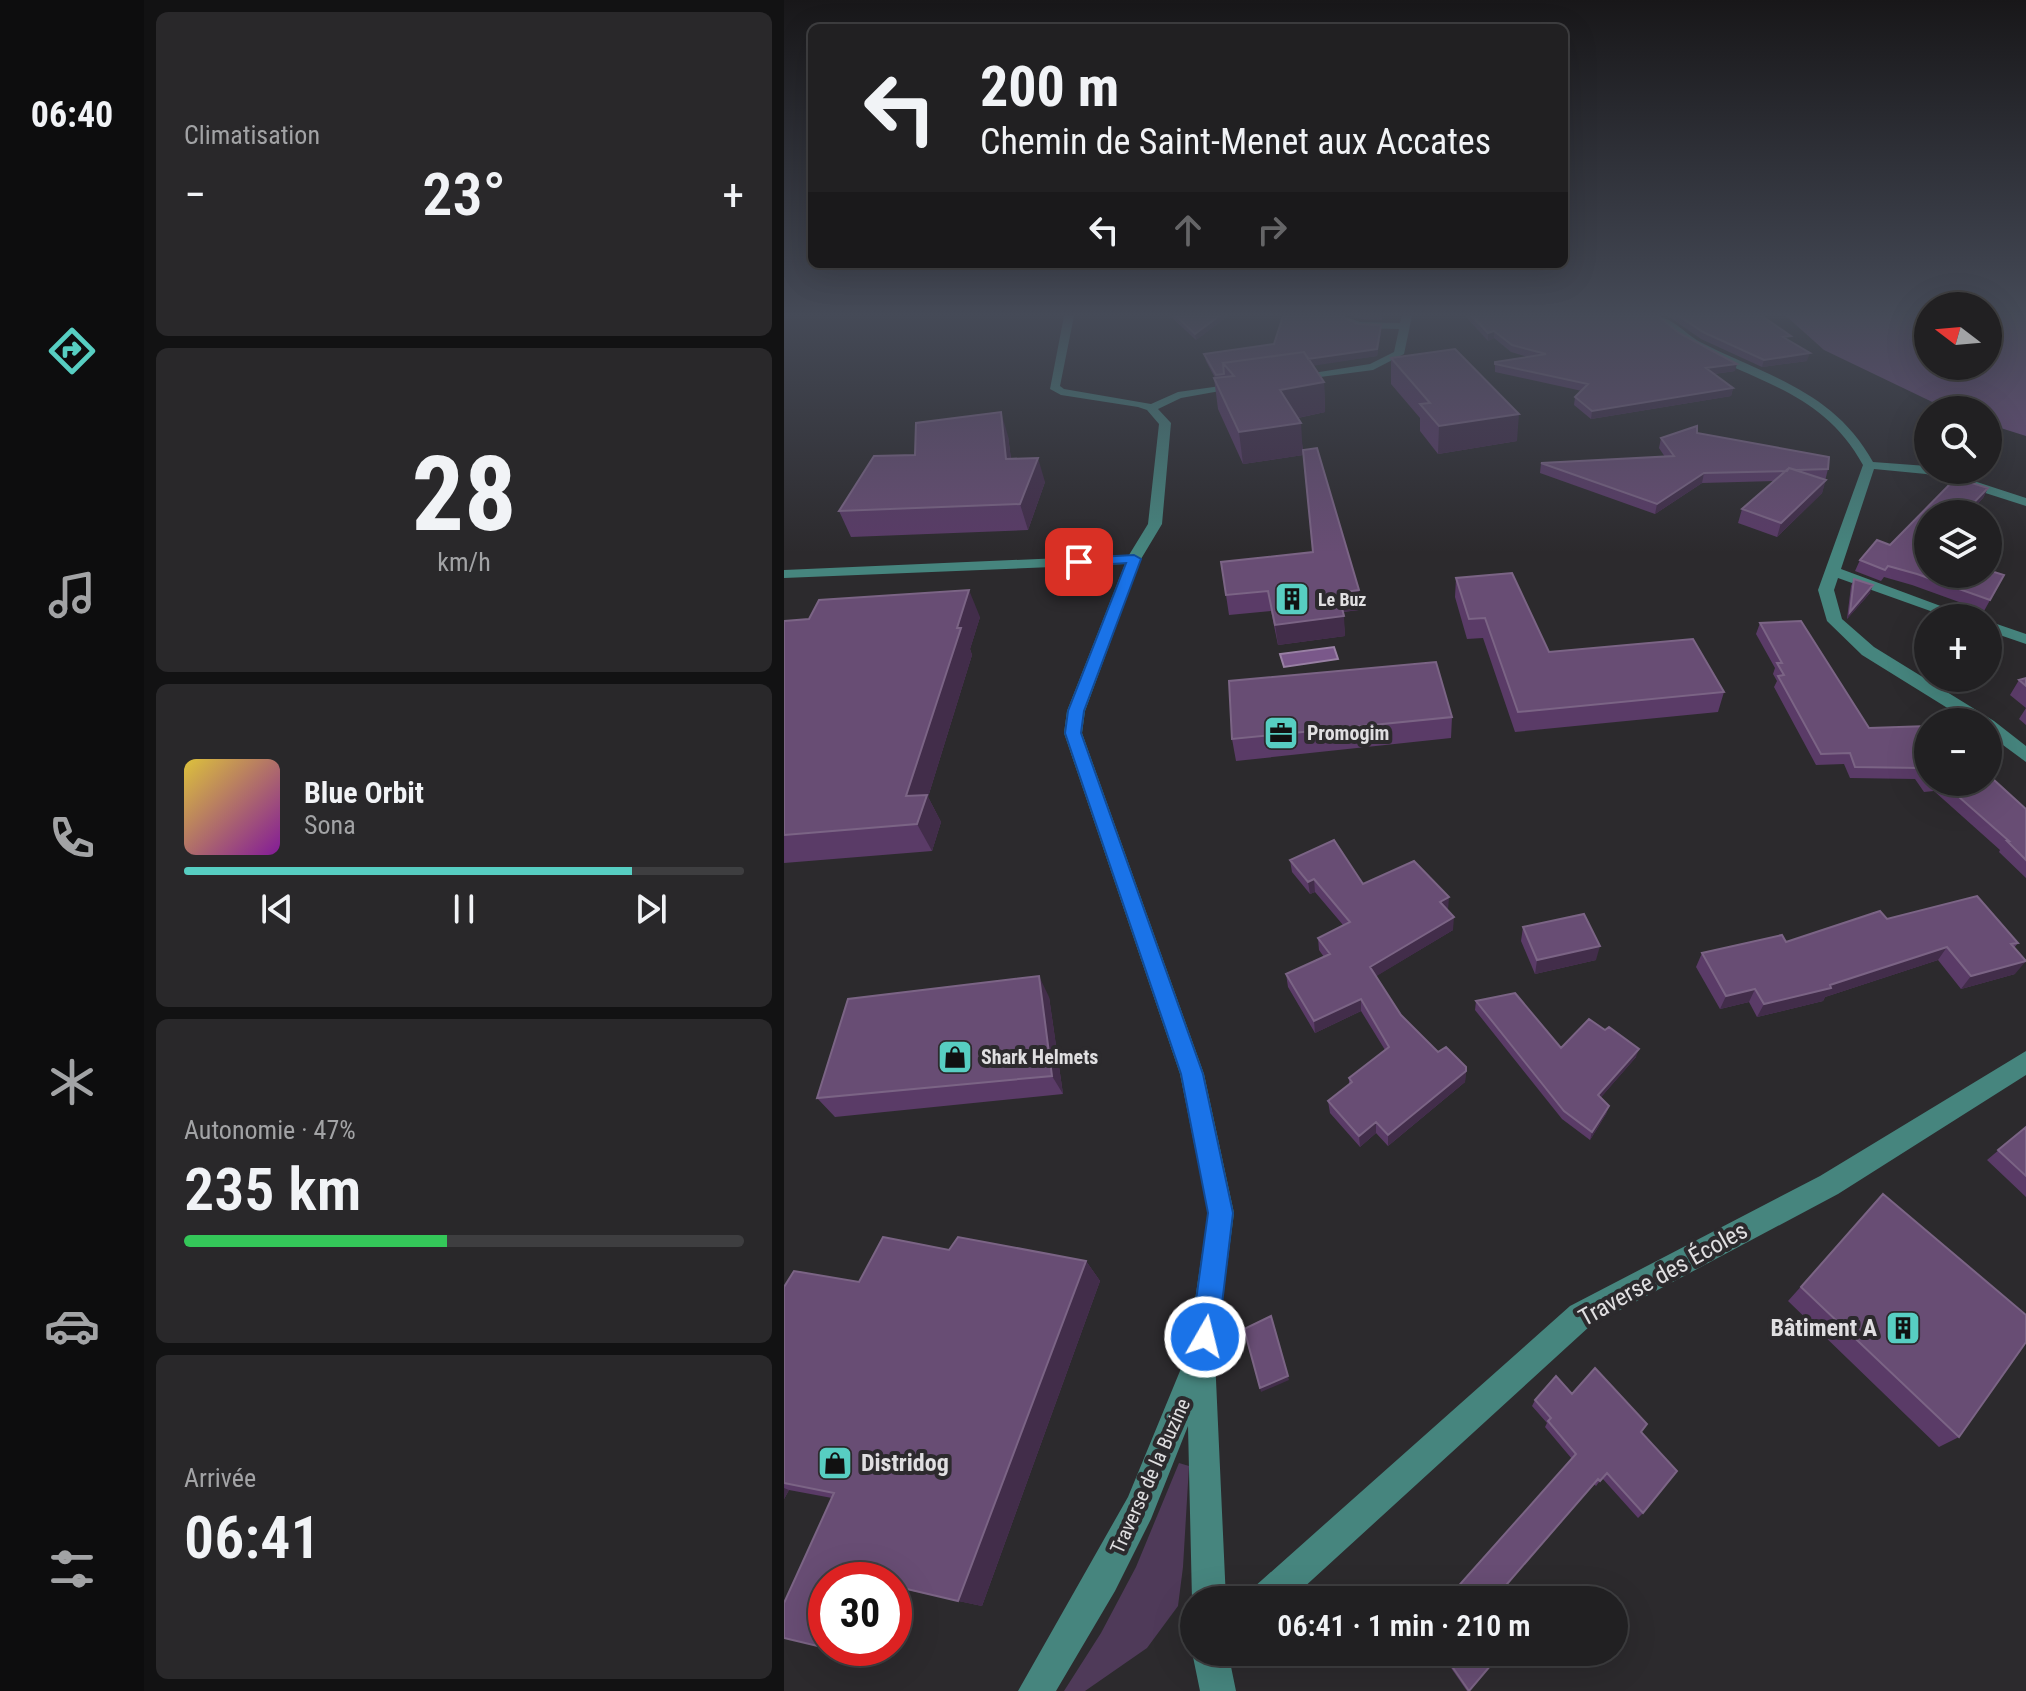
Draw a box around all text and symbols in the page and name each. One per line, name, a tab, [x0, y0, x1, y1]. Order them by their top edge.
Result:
text: 200 m	[980, 54, 1119, 120]
icon: left	[848, 56, 952, 160]
text: 06:40	[31, 94, 113, 136]
text: Climatisation	[184, 120, 320, 150]
text: Chemin de Saint-Menet aux Accates	[980, 121, 1491, 163]
text: 23°	[422, 159, 506, 230]
text: −	[184, 169, 206, 221]
text: +	[722, 169, 744, 221]
icon: left	[1082, 208, 1126, 252]
icon: ahead	[1166, 208, 1210, 252]
icon: right	[1250, 208, 1294, 252]
north arrow	[1914, 292, 2002, 380]
map controls	[1914, 292, 2002, 796]
icon: directions	[44, 323, 100, 379]
button: search	[1914, 396, 2002, 484]
text: 28	[411, 434, 517, 555]
button: layers	[1914, 500, 2002, 588]
pin	[1045, 528, 1113, 596]
icon: arrive	[1057, 540, 1101, 584]
text: km/h	[437, 547, 491, 577]
icon: music	[44, 567, 100, 623]
building icon: Le Buz	[1273, 580, 1311, 618]
place label: Le Buz	[1318, 589, 1366, 610]
button: +	[1914, 604, 2002, 692]
button: −	[1914, 708, 2002, 796]
office icon: Promogim	[1262, 714, 1300, 752]
place label: Promogim	[1307, 721, 1389, 745]
text: Blue Orbit	[304, 775, 424, 810]
icon: phone	[44, 810, 100, 866]
text: Sona	[304, 810, 356, 840]
icon: previous	[255, 887, 299, 931]
icon: pause	[442, 887, 486, 931]
icon: next	[629, 887, 673, 931]
shop icon: Shark Helmets	[936, 1038, 974, 1076]
place label: Shark Helmets	[981, 1045, 1098, 1069]
icon: climate	[44, 1054, 100, 1110]
text: Autonomie · 47%	[184, 1115, 356, 1145]
text: 235 km	[184, 1154, 361, 1225]
street label: Traverse des Écoles	[1574, 1216, 1752, 1332]
position arrow	[1163, 1295, 1247, 1379]
icon: car	[44, 1298, 100, 1354]
building icon: Bâtiment A	[1884, 1309, 1922, 1347]
place label: Bâtiment A	[1771, 1314, 1878, 1342]
street label: Traverse de la Buzine	[1105, 1395, 1195, 1557]
shop icon: Distridog	[816, 1444, 854, 1482]
place label: Distridog	[861, 1449, 949, 1477]
text: Arrivée	[184, 1463, 256, 1493]
text: 06:41	[184, 1502, 321, 1573]
icon: filters	[44, 1541, 100, 1597]
speed limit sign: 30	[808, 1562, 912, 1666]
text: 06:41 · 1 min · 210 m	[1277, 1608, 1531, 1643]

